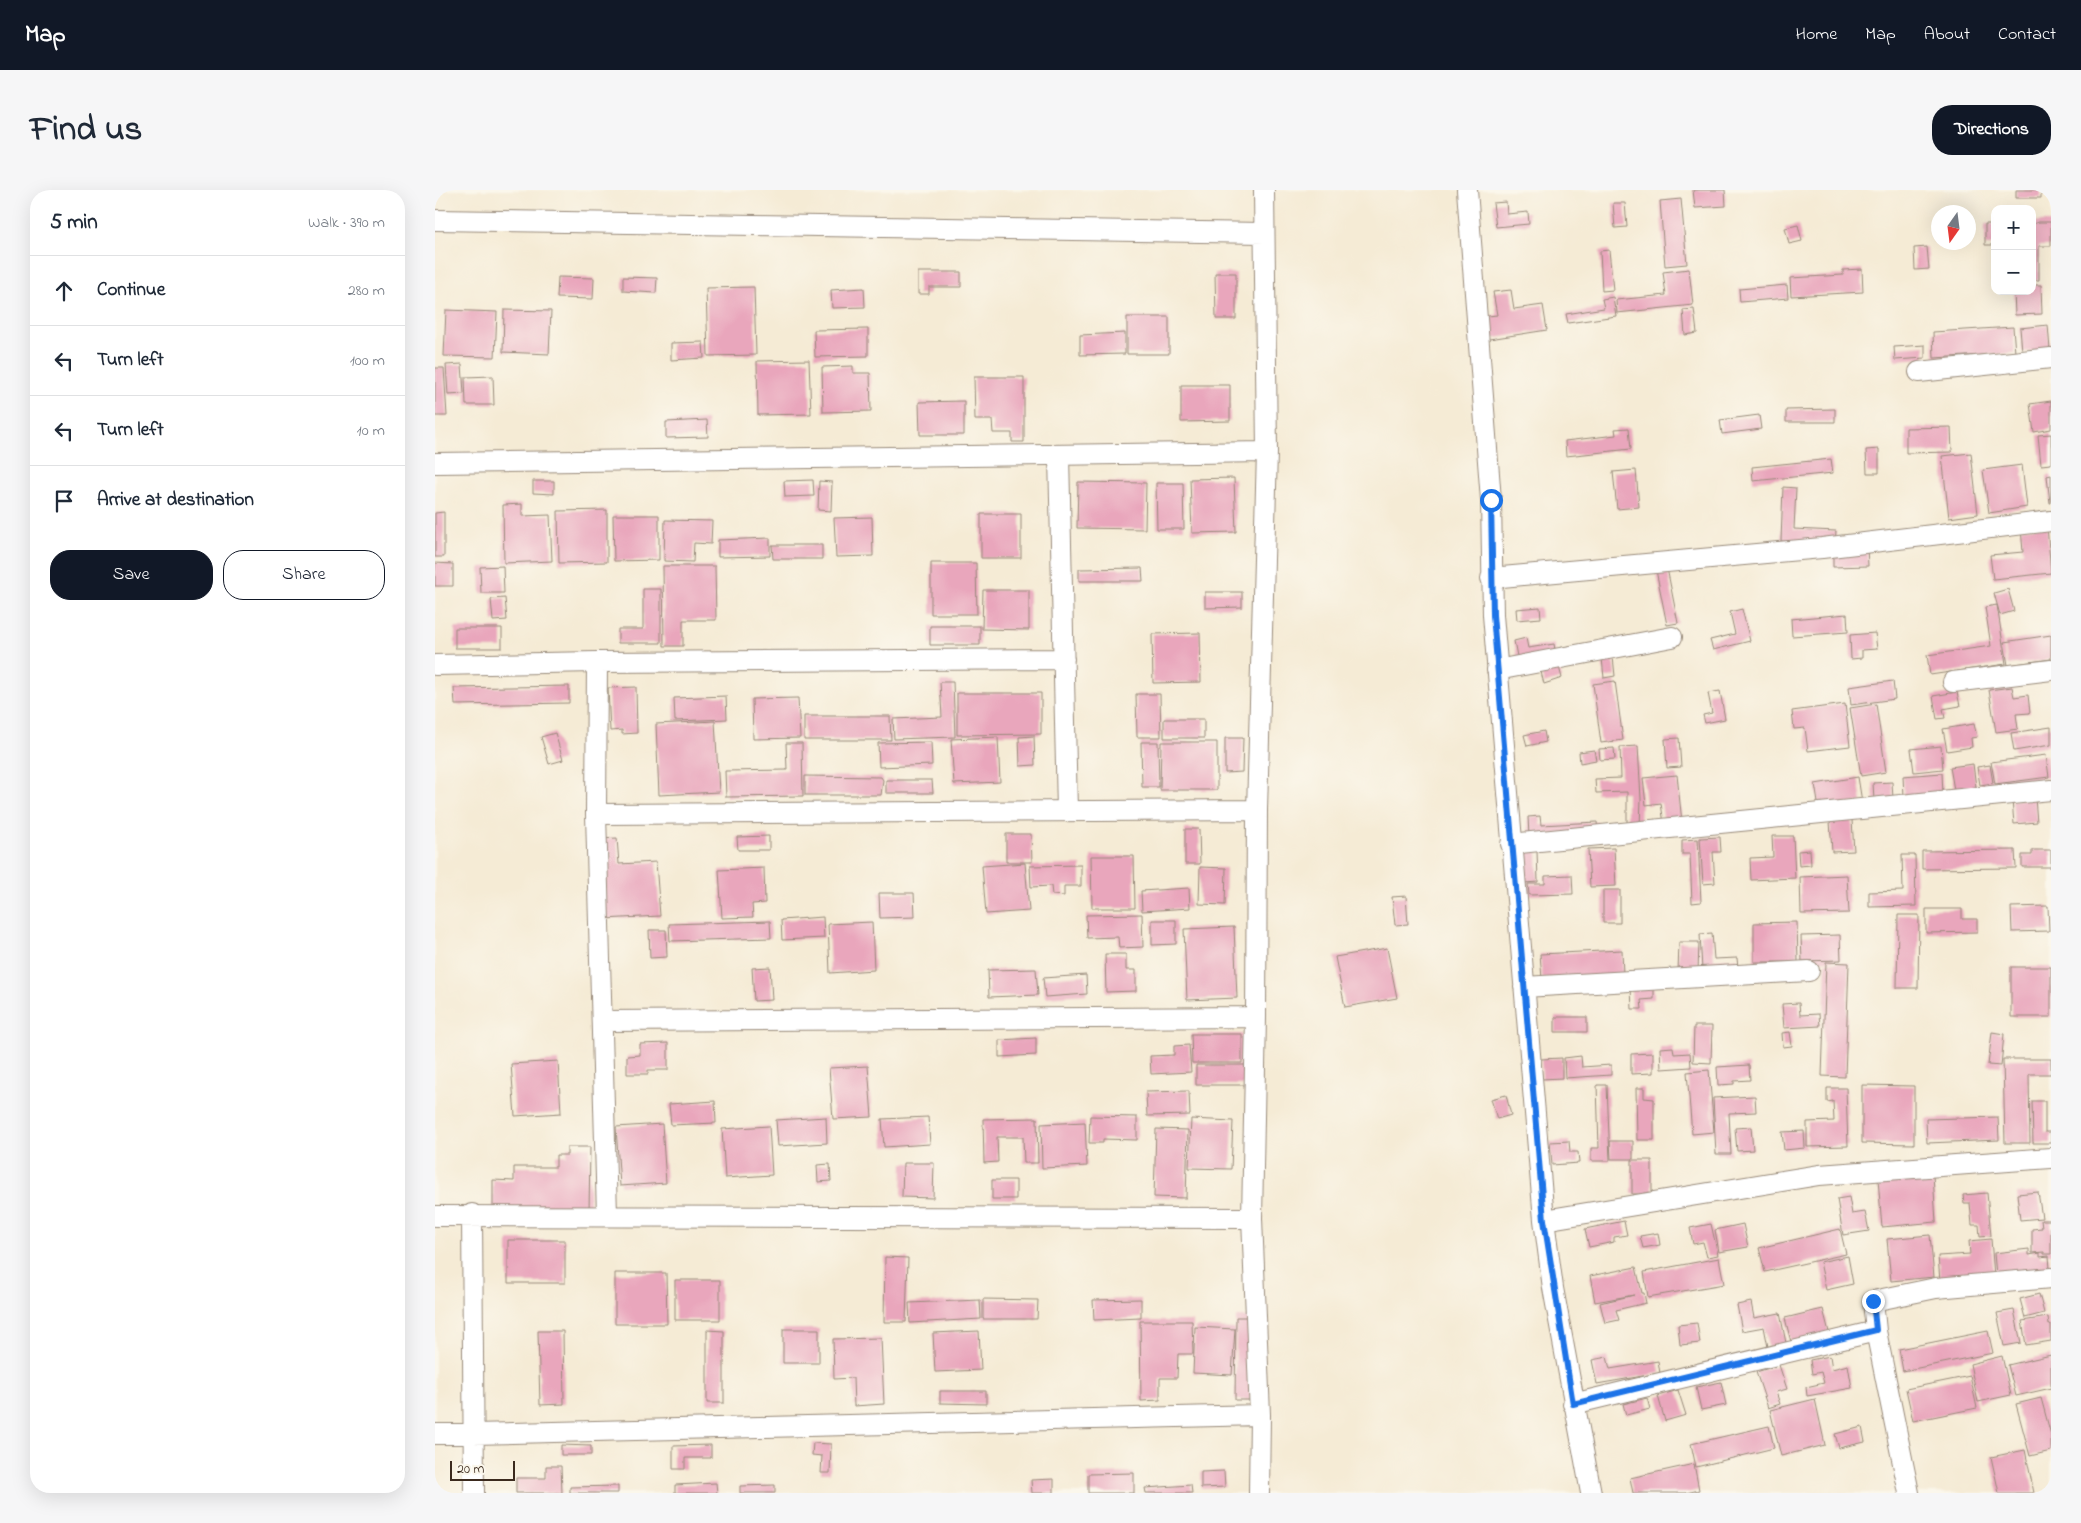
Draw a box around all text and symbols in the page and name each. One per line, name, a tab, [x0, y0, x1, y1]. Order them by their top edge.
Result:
text: Map	[25, 18, 66, 53]
text: Home	[1796, 22, 1837, 48]
text: Map	[1865, 22, 1896, 48]
text: About	[1924, 22, 1970, 48]
text: Contact	[1998, 22, 2056, 48]
text: Find us	[30, 105, 142, 156]
button: Directions	[1932, 105, 2051, 155]
north arrow	[1931, 205, 1976, 250]
map controls	[1991, 205, 2036, 295]
button: +	[1991, 205, 2036, 250]
text: 5 min	[50, 208, 98, 238]
text: Walk · 390 m	[308, 211, 385, 235]
button: −	[1991, 250, 2036, 295]
icon: ahead	[50, 277, 78, 305]
text: Continue	[97, 277, 165, 304]
text: 280 m	[348, 279, 385, 303]
icon: left	[50, 347, 78, 375]
text: Turn left	[97, 347, 164, 374]
text: 100 m	[350, 349, 385, 373]
icon: left	[50, 417, 78, 445]
text: Turn left	[97, 417, 164, 444]
text: 10 m	[357, 419, 385, 443]
icon: arrive	[50, 487, 78, 515]
text: Arrive at destination	[97, 487, 254, 514]
route start	[1480, 489, 1503, 512]
button: Save	[50, 550, 213, 600]
button: Share	[223, 550, 385, 600]
route end	[1862, 1290, 1885, 1313]
scale bar	[450, 1458, 515, 1481]
text: 20 m	[457, 1459, 484, 1480]

